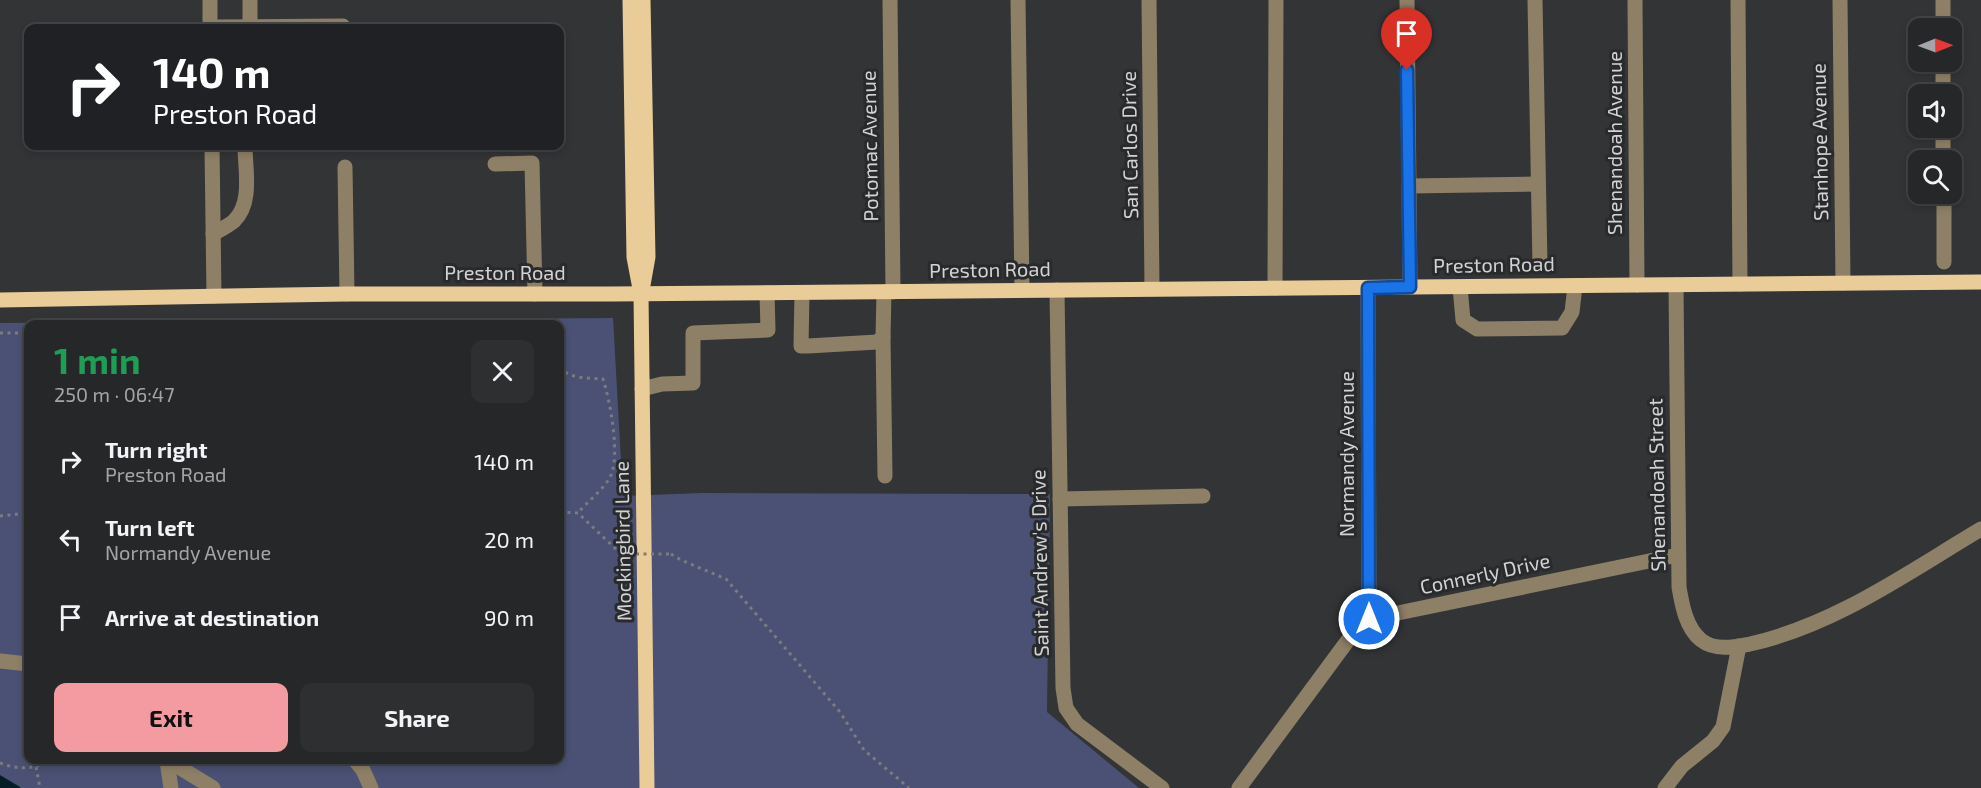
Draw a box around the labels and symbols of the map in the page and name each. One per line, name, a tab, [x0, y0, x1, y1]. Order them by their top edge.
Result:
pin	[1381, 8, 1432, 70]
north arrow	[1908, 18, 1962, 72]
street label: Shenandoah Avenue	[1602, 51, 1626, 235]
street label: Stanhope Avenue	[1806, 63, 1832, 221]
street label: Potomac Avenue	[856, 70, 882, 222]
street label: San Carlos Drive	[1116, 71, 1142, 219]
street label: Preston Road	[1433, 251, 1555, 277]
street label: Preston Road	[929, 256, 1051, 282]
street label: Preston Road	[444, 260, 566, 284]
street label: Normandy Avenue	[1334, 371, 1358, 537]
street label: Shenandoah Street	[1642, 398, 1670, 572]
street label: Mockingbird Lane	[609, 461, 635, 621]
street label: Saint Andrew's Drive	[1025, 469, 1053, 657]
street label: Connerly Drive	[1418, 548, 1552, 599]
position arrow	[1337, 587, 1401, 651]

